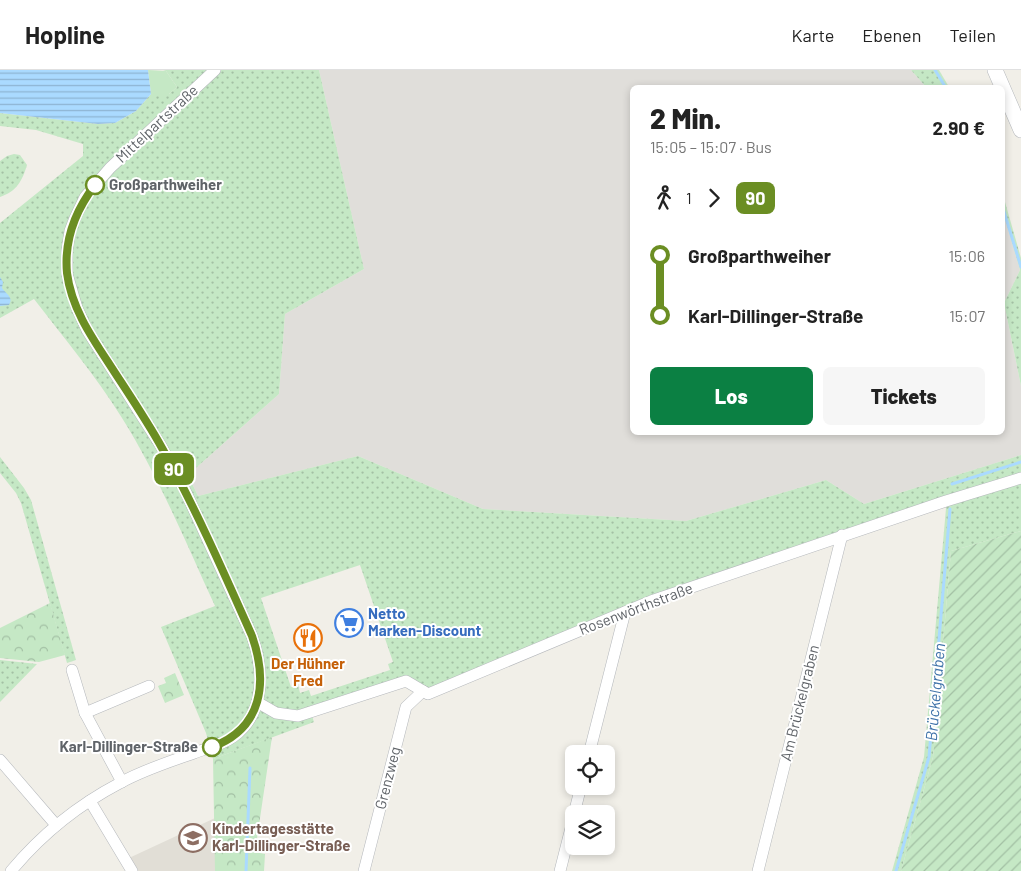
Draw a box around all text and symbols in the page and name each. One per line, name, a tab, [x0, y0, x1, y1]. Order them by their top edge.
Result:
text: Hopline	[25, 20, 105, 49]
text: Karte	[791, 24, 834, 46]
text: Ebenen	[862, 24, 921, 46]
text: Teilen	[949, 24, 996, 46]
street label: Mittelpartstraße	[111, 81, 201, 166]
text: 2 Min.	[650, 101, 721, 135]
text: 2.90 €	[932, 116, 985, 139]
text: 15:05 – 15:07 · Bus	[650, 137, 772, 156]
marker: Großparthweiher	[85, 175, 105, 195]
place label: Großparthweiher	[109, 175, 222, 193]
icon: walk	[650, 184, 678, 212]
icon: forward	[700, 184, 728, 212]
text: 90	[746, 187, 765, 209]
text: 1	[686, 188, 692, 207]
text: Großparthweiher	[688, 244, 831, 267]
text: 15:06	[948, 246, 985, 265]
text: Karl-Dillinger-Straße	[688, 304, 863, 327]
text: 15:07	[949, 306, 985, 325]
button: Los	[650, 367, 813, 425]
button: Tickets	[823, 367, 985, 425]
line badge: 90	[152, 453, 196, 485]
text: 90	[164, 458, 184, 480]
street label: Rosenwörthstraße	[576, 578, 695, 638]
place label: Netto Marken-Discount	[368, 604, 482, 639]
supermarket icon: Netto Marken-Discount	[334, 608, 364, 638]
restaurant icon: Der Hühner Fred	[293, 623, 323, 653]
water label: Brückelgraben	[921, 642, 948, 742]
street label: Am Brückelgraben	[776, 643, 822, 763]
place label: Der Hühner Fred	[271, 654, 345, 689]
place label: Karl-Dillinger-Straße	[59, 737, 198, 755]
marker: Karl-Dillinger-Straße	[202, 737, 222, 757]
street label: Grenzweg	[371, 745, 403, 811]
map controls	[565, 745, 615, 855]
button: locate	[565, 745, 615, 795]
button: layers	[565, 805, 615, 855]
place label: Kindertagesstätte Karl-Dillinger-Straße	[212, 819, 351, 854]
school or university icon: Kindertagesstätte Karl-Dillinger-Straße	[178, 823, 208, 853]

